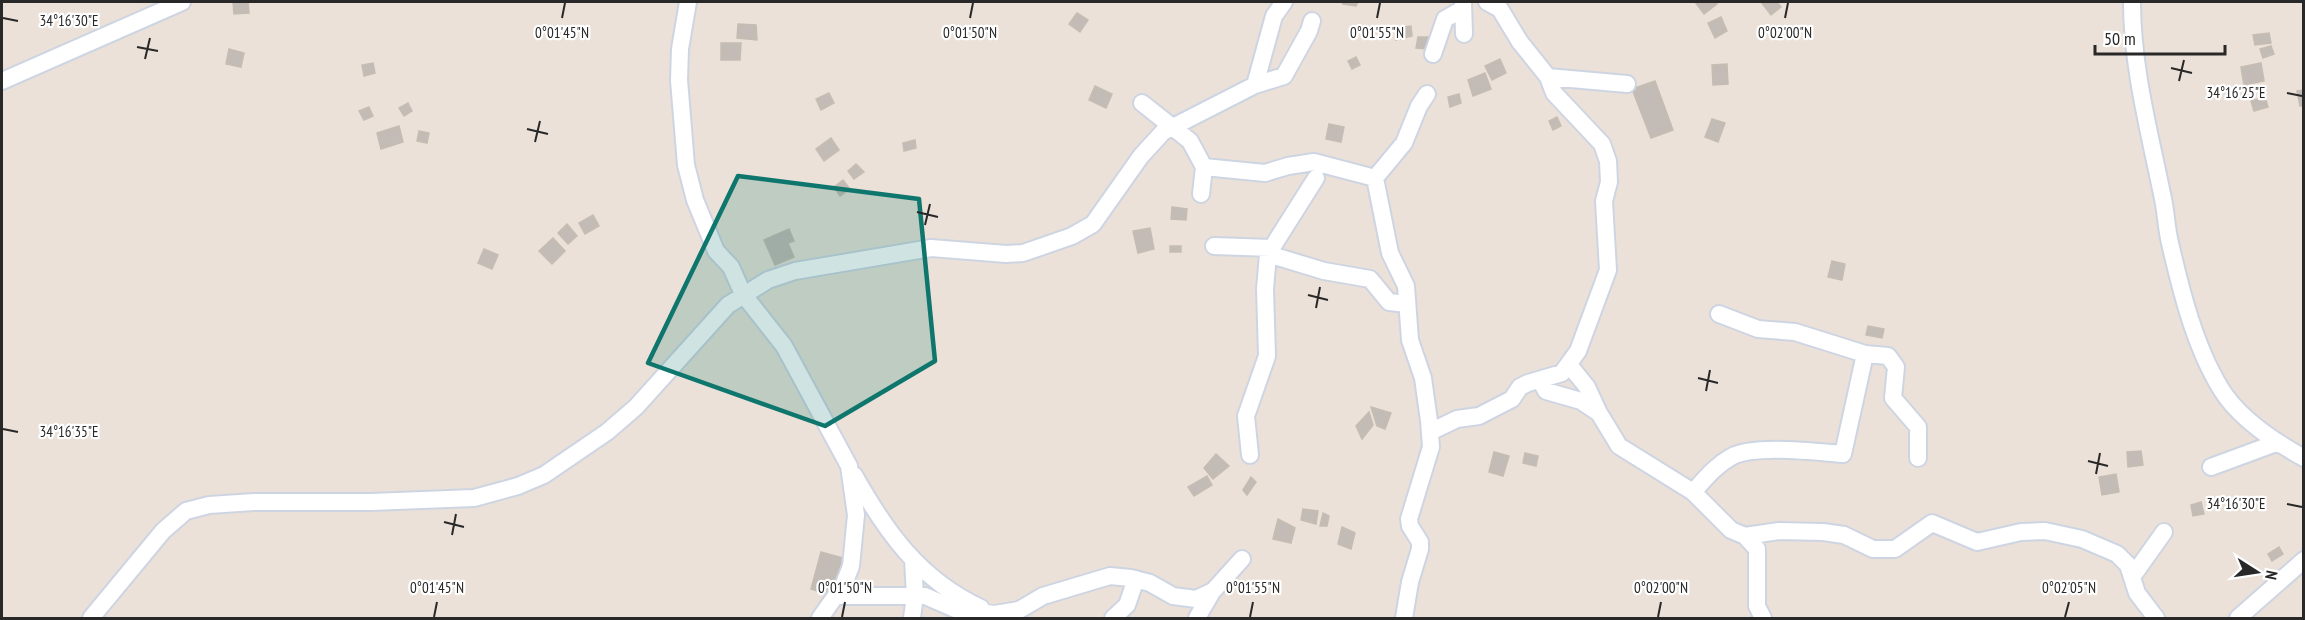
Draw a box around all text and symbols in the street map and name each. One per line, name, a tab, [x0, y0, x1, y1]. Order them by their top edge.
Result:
text: 34°16'30"E	[39, 11, 99, 30]
scale bar	[2095, 18, 2226, 56]
text: 0°01'45"N	[535, 23, 589, 42]
text: 0°01'50"N	[943, 23, 997, 42]
text: 0°01'55"N	[1350, 23, 1404, 42]
text: 0°02'00"N	[1758, 23, 1812, 42]
text: 50 m	[2104, 27, 2136, 50]
text: 34°16'25"E	[2206, 83, 2266, 102]
text: 34°16'35"E	[39, 422, 99, 441]
text: 34°16'30"E	[2206, 494, 2266, 513]
north arrow	[2227, 542, 2287, 602]
text: N	[2261, 569, 2282, 581]
text: 0°01'45"N	[410, 578, 464, 597]
text: 0°01'50"N	[818, 578, 872, 597]
text: 0°01'55"N	[1226, 578, 1280, 597]
text: 0°02'00"N	[1634, 578, 1688, 597]
text: 0°02'05"N	[2042, 578, 2096, 597]

